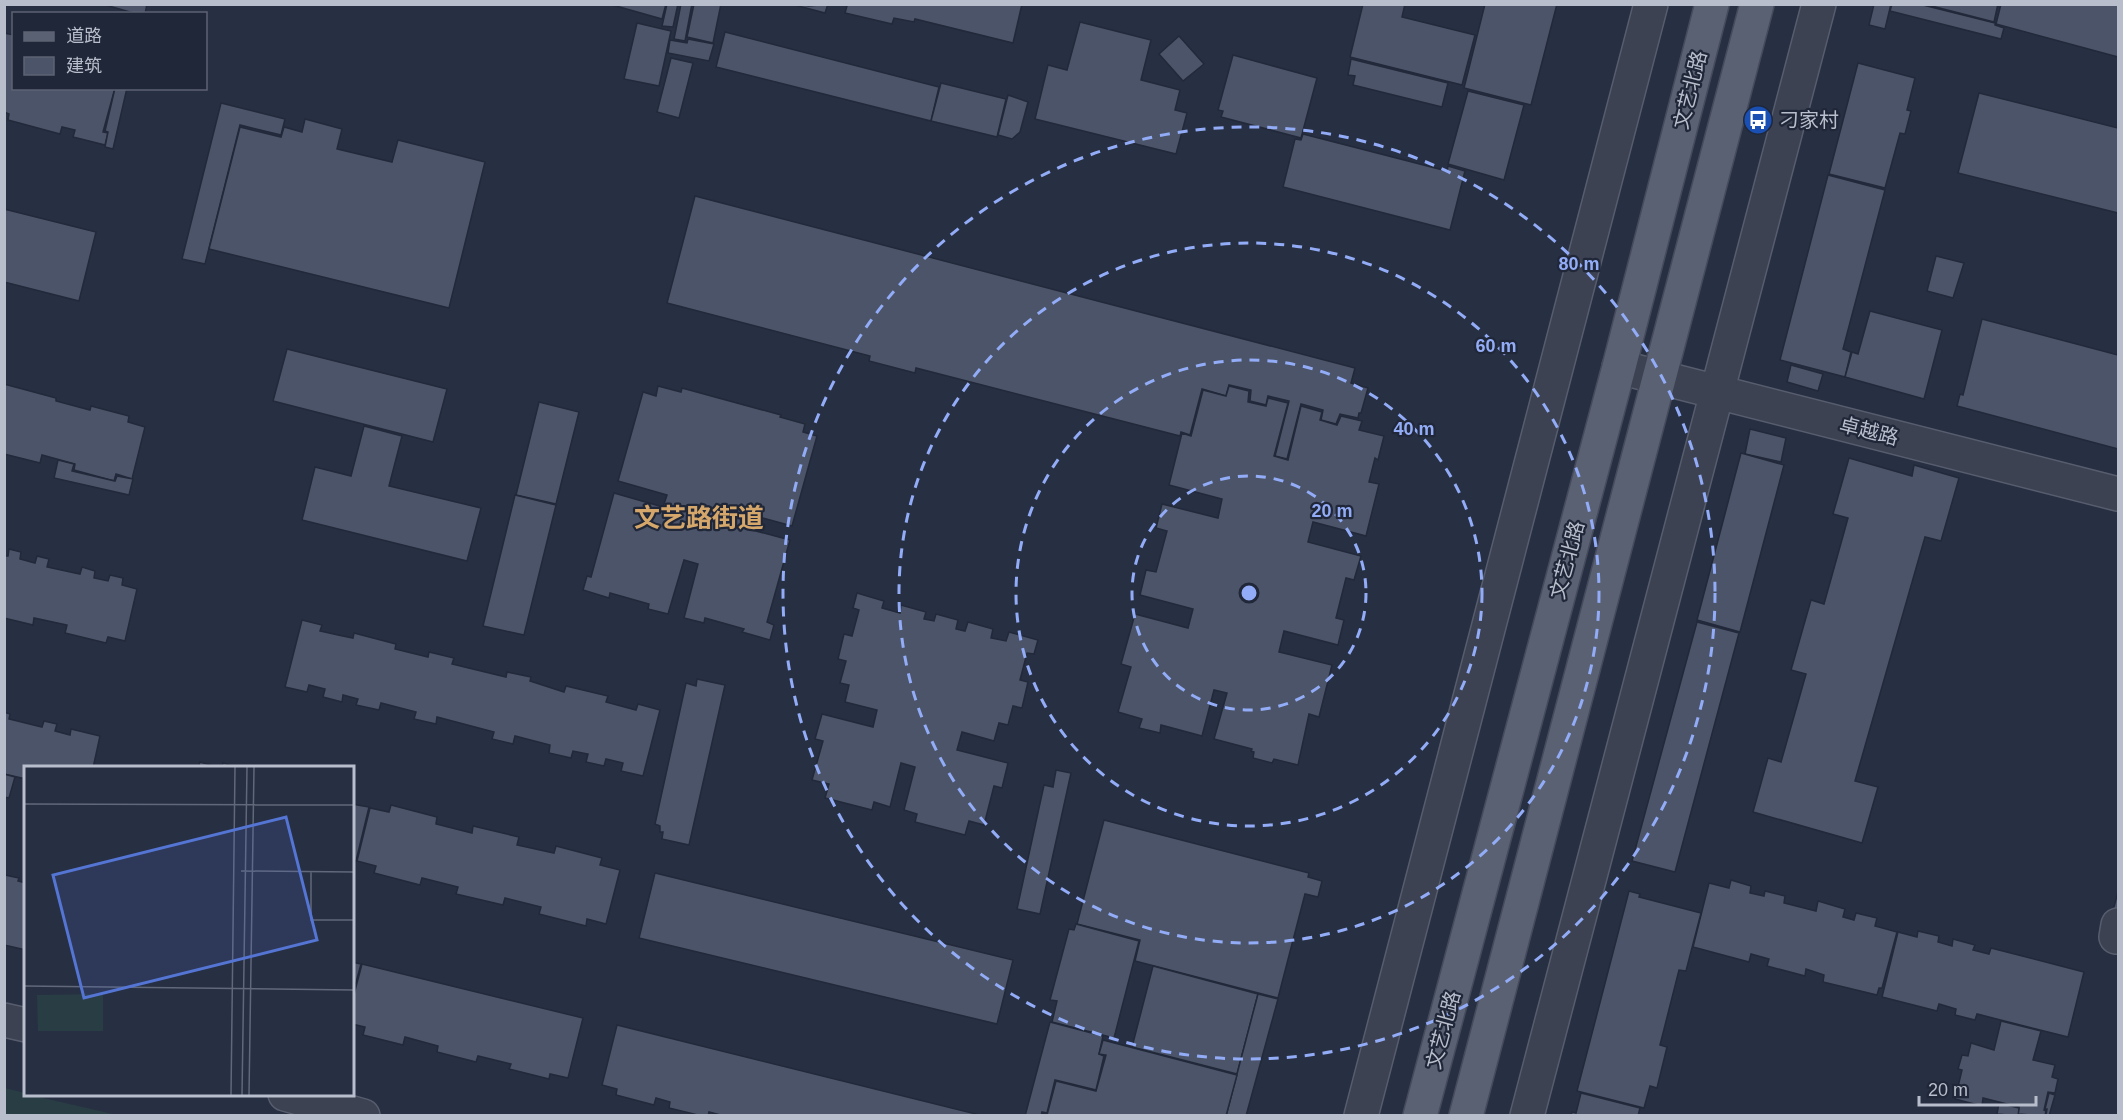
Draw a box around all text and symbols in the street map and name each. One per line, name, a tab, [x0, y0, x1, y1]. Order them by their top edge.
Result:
legend	[12, 12, 207, 90]
text: 道路	[66, 26, 102, 46]
street label: 文艺北路	[1670, 49, 1710, 131]
text: 建筑	[66, 56, 102, 76]
bus stop icon: 刁家村	[1742, 104, 1774, 136]
place label: 刁家村	[1779, 109, 1839, 131]
text: 80 m	[1558, 254, 1600, 274]
text: 60 m	[1475, 336, 1517, 356]
street label: 卓越路	[1837, 413, 1901, 449]
text: 40 m	[1393, 419, 1435, 439]
text: 20 m	[1311, 501, 1353, 521]
district label: 文艺路街道	[634, 503, 764, 533]
street label: 文艺北路	[1546, 519, 1588, 601]
centre of rings	[1239, 583, 1259, 603]
inset map	[24, 766, 354, 1096]
street label: 文艺北路	[1422, 989, 1464, 1071]
scale bar	[1919, 1069, 2036, 1107]
text: 20 m	[1928, 1080, 1968, 1100]

